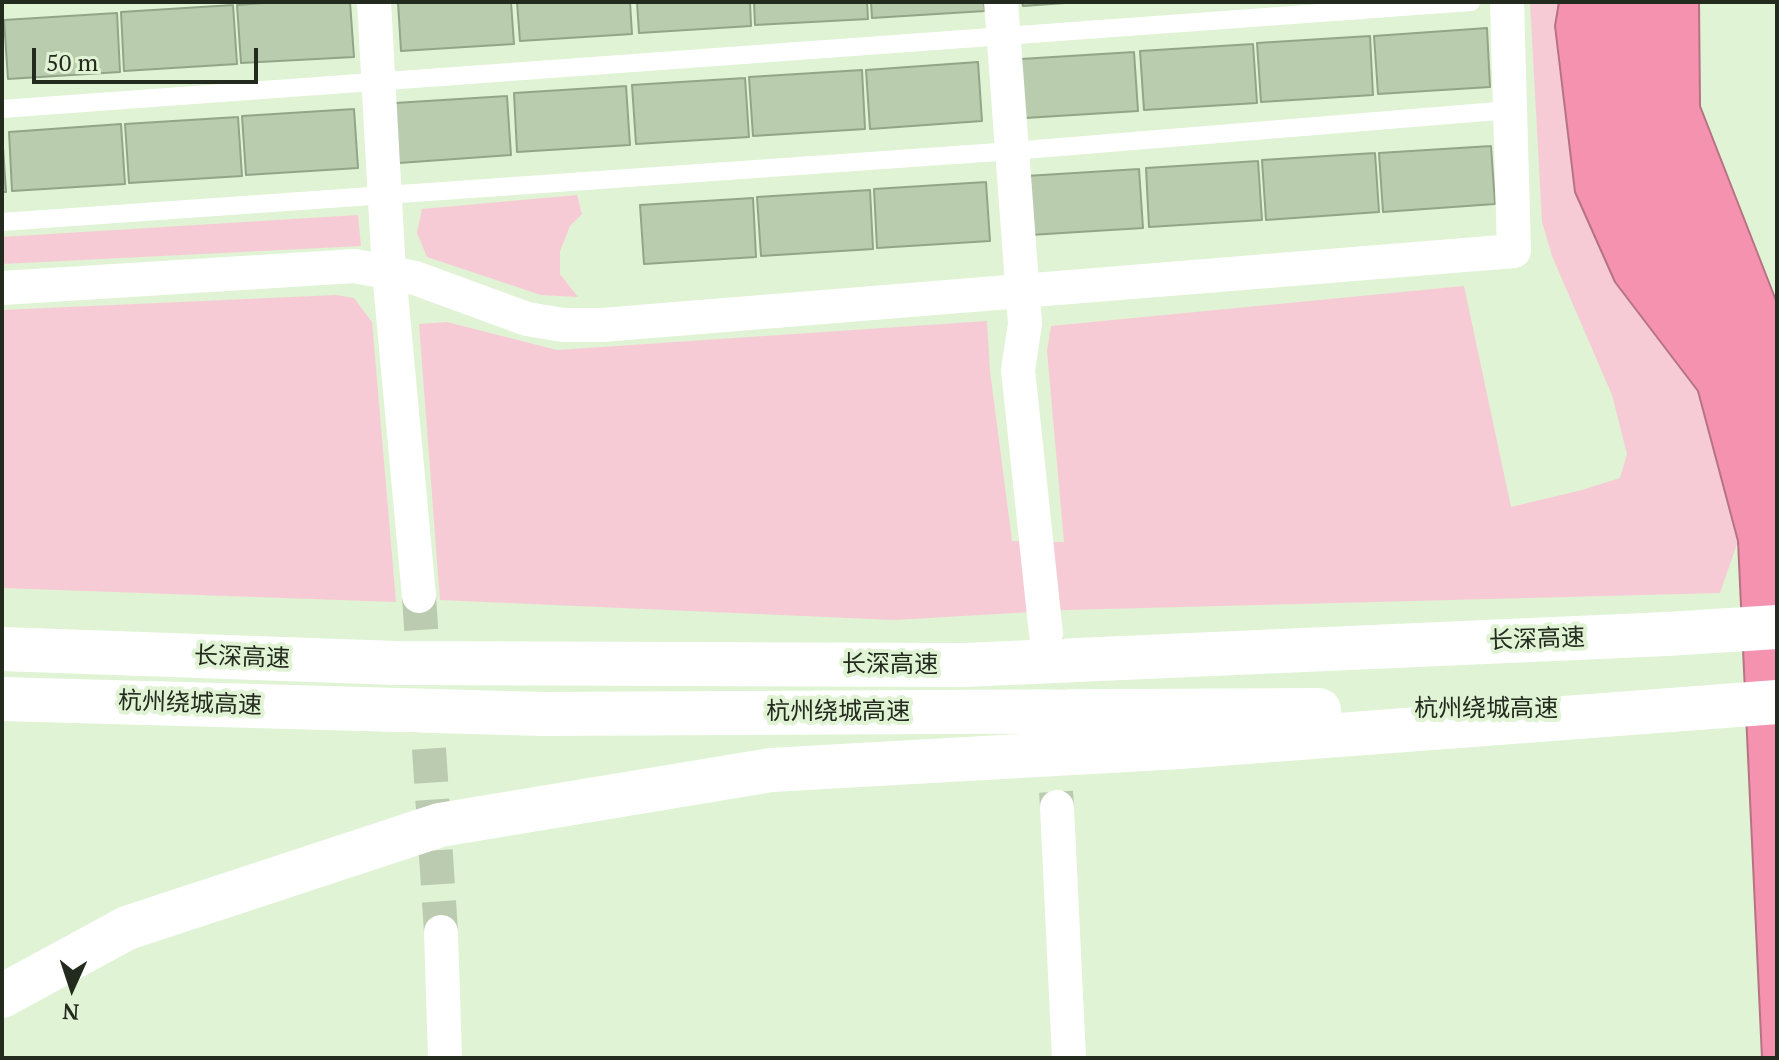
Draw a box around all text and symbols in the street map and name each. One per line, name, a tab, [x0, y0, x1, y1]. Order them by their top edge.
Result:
scale bar	[36, 32, 262, 82]
text: 50 m	[46, 46, 98, 78]
street label: 长深高速	[1489, 624, 1585, 656]
street label: 长深高速	[194, 642, 290, 674]
street label: 长深高速	[842, 651, 938, 679]
street label: 杭州绕城高速	[118, 687, 262, 721]
street label: 杭州绕城高速	[1414, 695, 1558, 723]
street label: 杭州绕城高速	[766, 698, 910, 726]
north arrow	[32, 948, 112, 1028]
text: N	[62, 998, 80, 1027]

